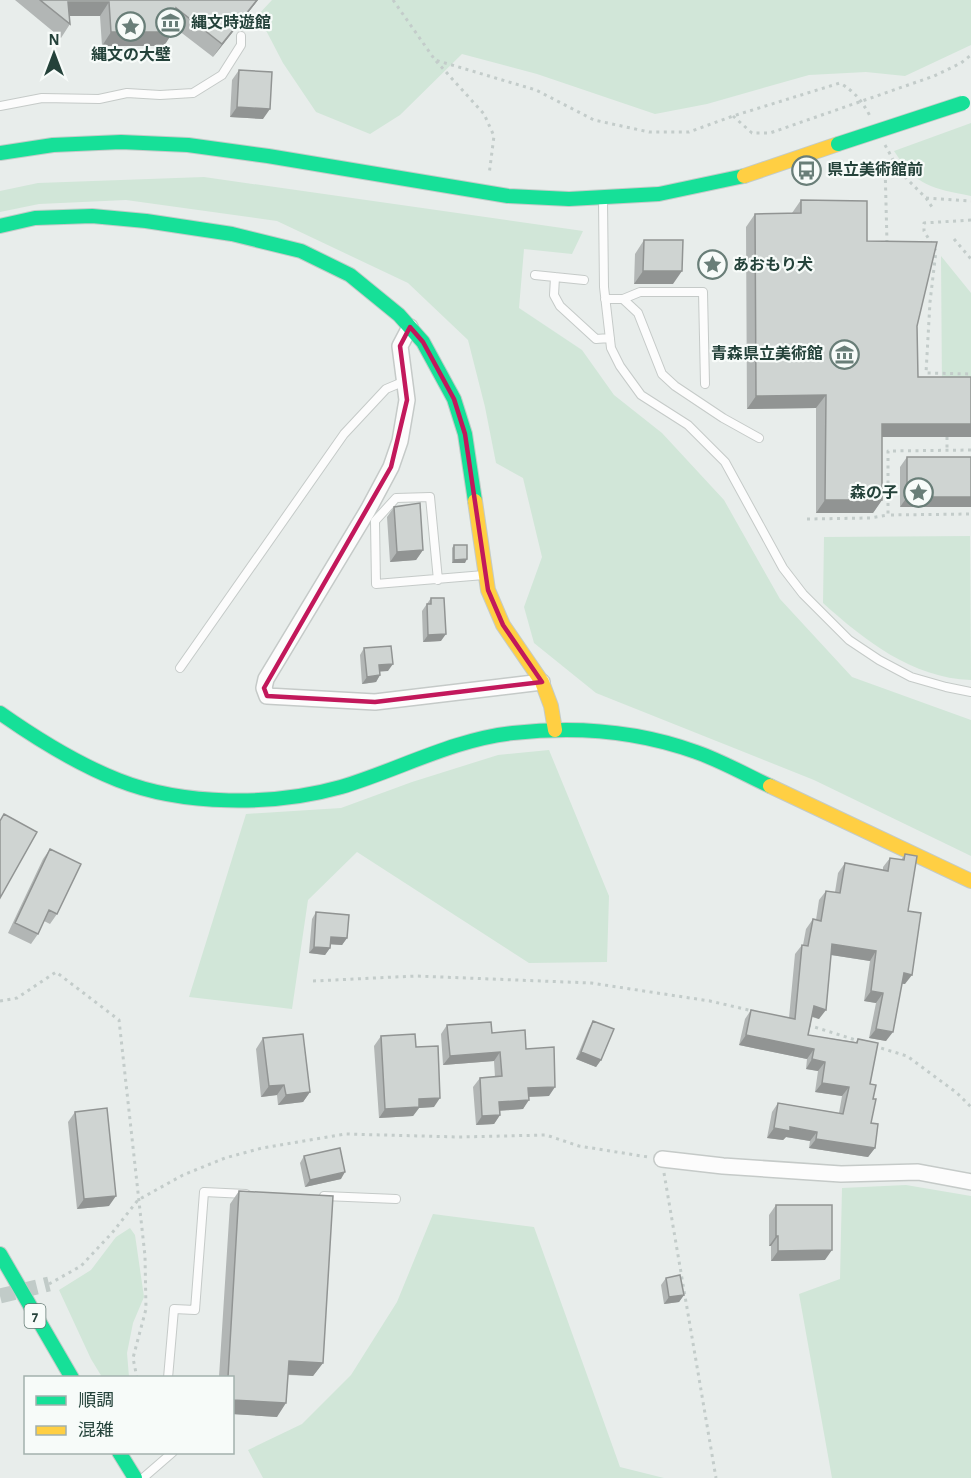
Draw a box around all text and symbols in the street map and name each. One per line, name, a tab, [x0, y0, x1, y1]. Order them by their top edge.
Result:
museum icon: 縄文時遊館	[154, 7, 186, 39]
place icon: 縄文の大壁	[115, 11, 147, 43]
place label: 縄文時遊館	[191, 13, 271, 31]
north arrow	[24, 24, 84, 84]
text: N	[48, 32, 60, 48]
place label: 縄文の大壁	[91, 46, 171, 63]
bus stop icon: 県立美術館前	[790, 154, 822, 186]
place label: 県立美術館前	[827, 160, 923, 178]
place icon: あおもり犬	[696, 249, 728, 281]
place label: あおもり犬	[733, 256, 813, 273]
museum icon: 青森県立美術館	[828, 338, 860, 370]
place label: 青森県立美術館	[711, 344, 823, 362]
place icon: 森の子	[903, 477, 935, 509]
place label: 森の子	[850, 484, 898, 501]
road number: 7	[24, 1304, 46, 1328]
legend	[24, 1376, 234, 1454]
text: 順調	[78, 1392, 114, 1410]
text: 混雑	[78, 1420, 114, 1440]

